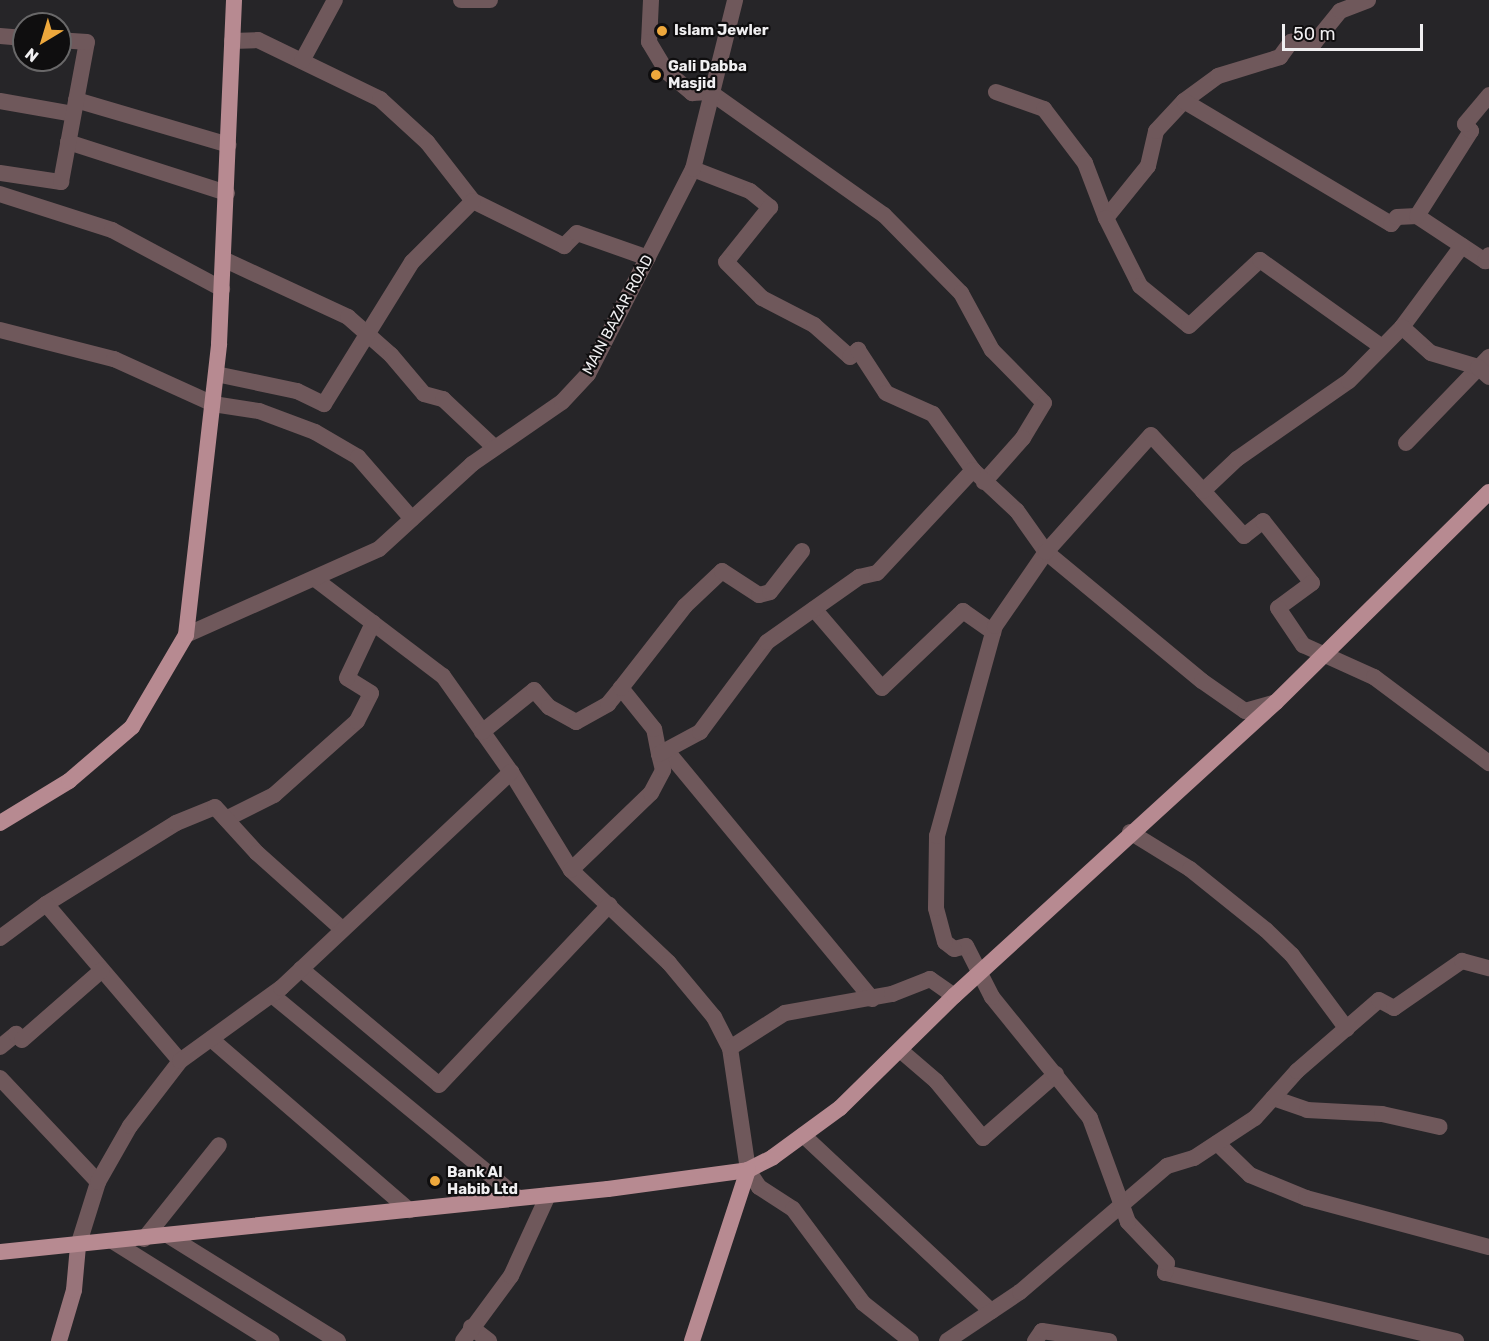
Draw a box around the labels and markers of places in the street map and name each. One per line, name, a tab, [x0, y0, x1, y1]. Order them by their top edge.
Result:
place label: Islam Jewler	[674, 22, 769, 40]
marker: Islam Jewler	[655, 24, 669, 38]
place label: Gali Dabba Masjid	[668, 57, 747, 92]
marker: Gali Dabba Masjid	[649, 68, 663, 82]
place label: Bank Al Habib Ltd	[447, 1163, 518, 1198]
marker: Bank Al Habib Ltd	[428, 1174, 442, 1188]

